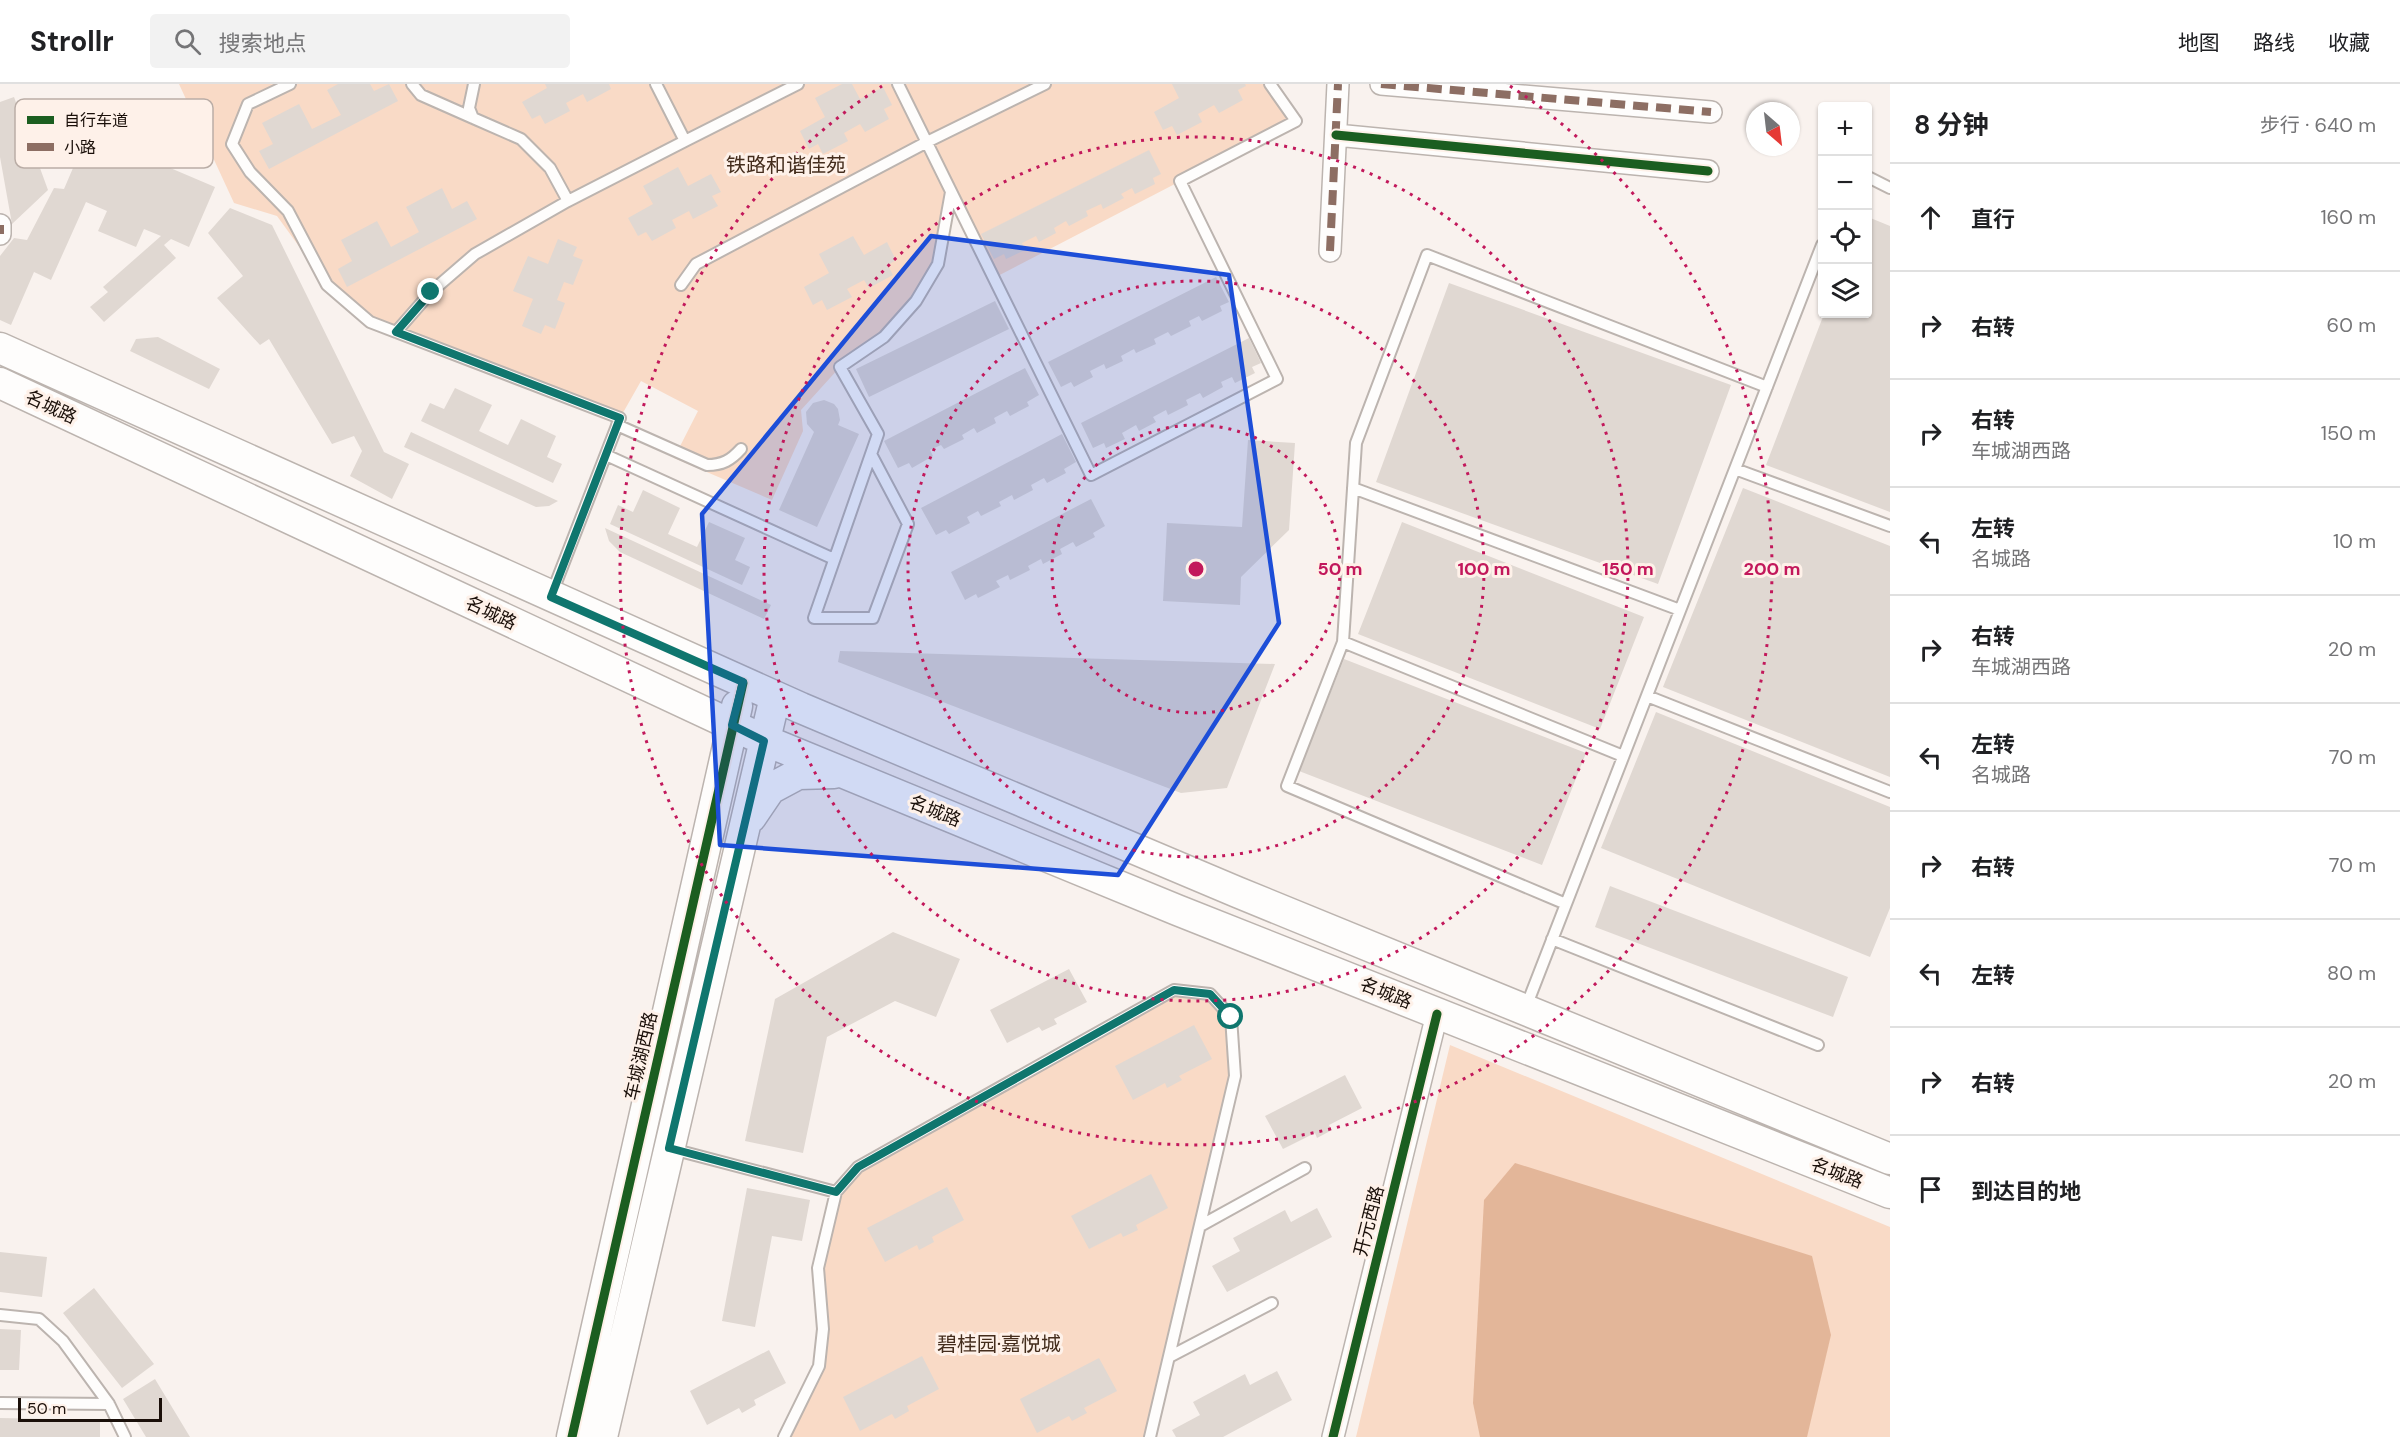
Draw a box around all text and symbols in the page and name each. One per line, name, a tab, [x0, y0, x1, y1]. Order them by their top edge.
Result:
search box	[150, 14, 570, 68]
text: Strollr	[30, 23, 114, 60]
icon: search	[171, 25, 204, 58]
text: 搜索地点	[219, 29, 307, 58]
text: 地图	[2178, 29, 2220, 57]
text: 路线	[2253, 29, 2295, 57]
text: 收藏	[2328, 29, 2370, 57]
legend	[15, 99, 213, 168]
north arrow	[1746, 102, 1800, 156]
map controls	[1818, 102, 1872, 318]
button: +	[1818, 102, 1872, 156]
text: 8 分钟	[1914, 108, 1989, 142]
text: 自行车道	[64, 110, 128, 131]
text: 步行 · 640 m	[2260, 112, 2376, 138]
text: 小路	[64, 137, 96, 158]
district label: 铁路和谐佳苑	[726, 152, 846, 178]
button: −	[1818, 156, 1872, 210]
icon: ahead	[1914, 201, 1947, 234]
text: 160 m	[2320, 204, 2376, 230]
text: 直行	[1971, 205, 2015, 234]
button: locate	[1818, 210, 1872, 264]
button: layers	[1818, 264, 1872, 318]
route end	[417, 278, 443, 304]
icon: right	[1914, 309, 1947, 342]
text: 60 m	[2327, 312, 2376, 338]
text: 右转	[1971, 313, 2015, 342]
street label: 名城路	[21, 385, 81, 429]
text: 右转	[1971, 406, 2015, 435]
icon: right	[1914, 417, 1947, 450]
text: 150 m	[2321, 420, 2376, 446]
text: 车城湖西路	[1971, 438, 2071, 464]
text: 左转	[1971, 514, 2015, 543]
icon: left	[1914, 525, 1947, 558]
text: 10 m	[2333, 528, 2376, 554]
text: 名城路	[1971, 546, 2031, 572]
text: 50 m	[1317, 557, 1363, 581]
text: 100 m	[1457, 557, 1511, 581]
text: 150 m	[1602, 557, 1654, 581]
text: 200 m	[1744, 557, 1800, 581]
centre of rings	[1186, 559, 1206, 579]
street label: 名城路	[461, 591, 521, 635]
text: 右转	[1971, 622, 2015, 651]
icon: right	[1914, 633, 1947, 666]
text: 20 m	[2328, 636, 2376, 662]
text: 车城湖西路	[1971, 654, 2071, 680]
text: 左转	[1971, 730, 2015, 759]
icon: left	[1914, 741, 1947, 774]
text: 70 m	[2329, 744, 2376, 770]
text: 名城路	[1971, 762, 2031, 788]
street label: 名城路	[905, 790, 965, 832]
icon: right	[1914, 849, 1947, 882]
text: 70 m	[2329, 852, 2376, 878]
text: 右转	[1971, 853, 2015, 882]
icon: left	[1914, 957, 1947, 990]
text: 80 m	[2327, 960, 2376, 986]
text: 左转	[1971, 961, 2015, 990]
street label: 名城路	[1356, 972, 1416, 1014]
route start	[1217, 1003, 1243, 1029]
street label: 车城湖西路	[619, 1009, 663, 1103]
icon: right	[1914, 1065, 1947, 1098]
text: 20 m	[2328, 1068, 2376, 1094]
text: 右转	[1971, 1069, 2015, 1098]
street label: 名城路	[1807, 1152, 1867, 1194]
icon: arrive	[1914, 1173, 1947, 1206]
text: 到达目的地	[1971, 1177, 2081, 1206]
street label: 开元西路	[1349, 1183, 1389, 1259]
district label: 碧桂园·嘉悦城	[937, 1331, 1061, 1357]
scale bar	[18, 1395, 162, 1422]
text: 50 m	[27, 1398, 66, 1419]

